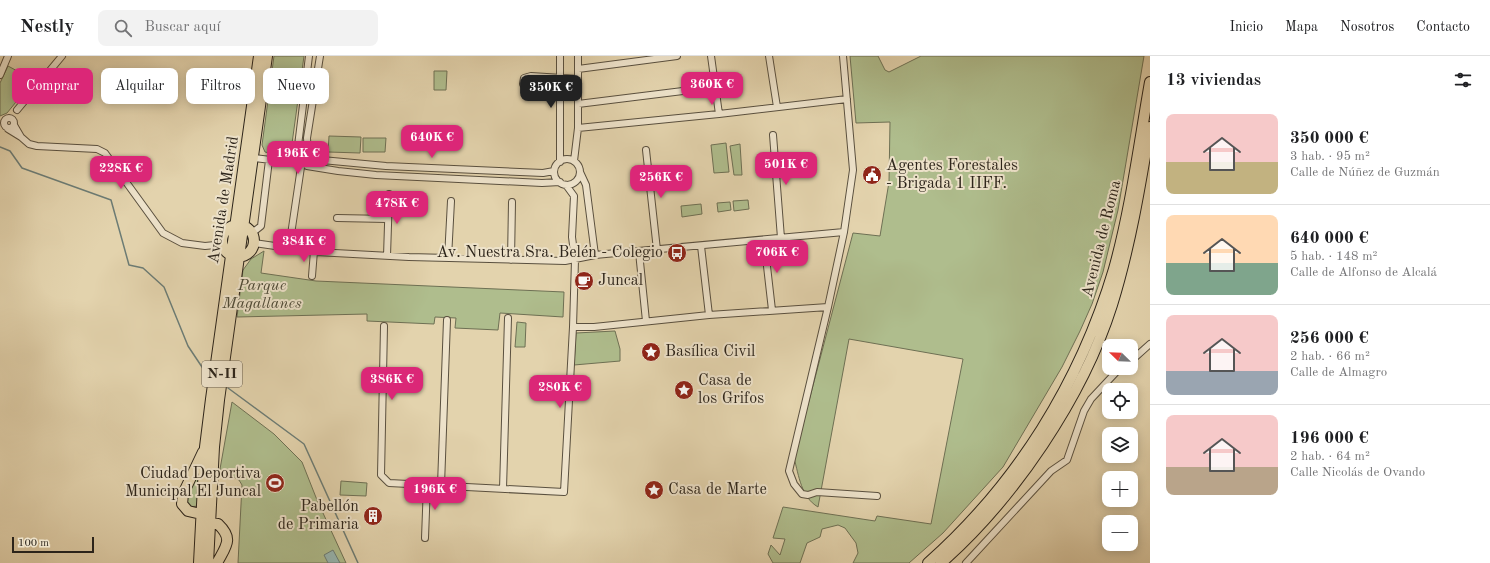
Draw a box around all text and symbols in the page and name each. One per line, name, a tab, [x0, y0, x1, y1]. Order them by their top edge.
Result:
search box	[98, 10, 378, 46]
icon: search	[112, 17, 134, 39]
text: Nestly	[20, 18, 74, 37]
text: Buscar aquí	[144, 20, 221, 35]
text: Inicio	[1229, 20, 1263, 34]
text: Mapa	[1285, 20, 1318, 34]
text: Nosotros	[1340, 20, 1394, 34]
text: Contacto	[1416, 20, 1470, 34]
chip: Comprar	[12, 68, 93, 104]
chip: Alquilar	[101, 68, 178, 104]
chip: Filtros	[186, 68, 255, 104]
chip: Nuevo	[263, 68, 329, 104]
icon: filters	[1452, 69, 1474, 91]
pin: 360K €	[679, 72, 745, 106]
text: 13 viviendas	[1166, 72, 1261, 89]
pin: 350K €	[518, 75, 584, 109]
text: 360K €	[690, 78, 734, 91]
text: 350K €	[529, 81, 573, 94]
pin: 640K €	[399, 125, 465, 159]
icon: home	[1198, 130, 1246, 178]
text: 350 000 €	[1290, 130, 1369, 147]
text: 640K €	[410, 131, 454, 144]
street label: Avenida de Madrid	[206, 135, 242, 265]
pin: 196K €	[265, 141, 331, 175]
text: 196K €	[276, 147, 320, 160]
text: 3 hab. · 95 m²	[1290, 150, 1370, 163]
pin: 501K €	[753, 152, 819, 186]
pin: 228K €	[88, 156, 154, 190]
text: 501K €	[764, 158, 808, 171]
place label: Agentes Forestales - Brigada 1 IIFF.	[886, 158, 1018, 192]
text: 228K €	[99, 162, 143, 175]
public building icon: Agentes Forestales - Brigada 1 IIFF.	[861, 164, 883, 186]
pin: 256K €	[628, 165, 694, 199]
text: Calle de Núñez de Guzmán	[1290, 166, 1440, 179]
text: 256K €	[639, 171, 683, 184]
street label: Avenida de Roma	[1080, 179, 1124, 299]
pin: 478K €	[364, 191, 430, 225]
text: 478K €	[375, 197, 419, 210]
pin: 384K €	[271, 229, 337, 263]
text: 640 000 €	[1290, 230, 1369, 247]
icon: home	[1198, 231, 1246, 279]
text: 384K €	[282, 235, 326, 248]
pin: 706K €	[744, 240, 810, 274]
bus stop icon: Av. Nuestra Sra. Belén - Colegio	[666, 242, 688, 264]
place label: Av. Nuestra Sra. Belén - Colegio	[436, 245, 663, 261]
text: 706K €	[755, 246, 799, 259]
text: 5 hab. · 148 m²	[1290, 250, 1377, 263]
text: Calle de Alfonso de Alcalá	[1290, 266, 1437, 279]
cafe icon: Juncal	[573, 270, 595, 292]
place label: Juncal	[598, 273, 643, 289]
park label: Parque Magallanes	[221, 278, 302, 312]
text: 256 000 €	[1290, 330, 1369, 347]
icon: home	[1198, 331, 1246, 379]
north arrow	[1102, 339, 1138, 375]
map controls	[1102, 339, 1138, 551]
place icon: Basílica Civil	[640, 341, 662, 363]
place label: Basílica Civil	[665, 344, 755, 360]
text: 2 hab. · 66 m²	[1290, 350, 1370, 363]
road number: N-II	[202, 361, 242, 387]
text: Calle de Almagro	[1290, 366, 1387, 379]
pin: 386K €	[359, 367, 425, 401]
text: 386K €	[370, 373, 414, 386]
place label: Casa de los Grifos	[698, 373, 764, 407]
pin: 280K €	[527, 375, 593, 409]
place icon: Casa de los Grifos	[673, 379, 695, 401]
text: 280K €	[538, 381, 582, 394]
button: locate	[1102, 383, 1138, 419]
button: layers	[1102, 427, 1138, 463]
text: 196 000 €	[1290, 430, 1369, 447]
icon: home	[1198, 431, 1246, 479]
text: 2 hab. · 64 m²	[1290, 450, 1370, 463]
place label: Ciudad Deportiva Municipal El Juncal	[125, 466, 261, 500]
text: Calle Nicolás de Ovando	[1290, 466, 1425, 479]
button: +	[1102, 471, 1138, 507]
sports icon: Ciudad Deportiva Municipal El Juncal	[264, 472, 286, 494]
pin: 196K €	[402, 477, 468, 511]
place icon: Casa de Marte	[643, 479, 665, 501]
place label: Casa de Marte	[668, 482, 767, 498]
text: 196K €	[413, 483, 457, 496]
place label: Pabellón de Primaria	[278, 499, 359, 533]
building icon: Pabellón de Primaria	[362, 505, 384, 527]
button: −	[1102, 515, 1138, 551]
scale bar	[12, 535, 94, 554]
text: 100 m	[18, 538, 49, 549]

